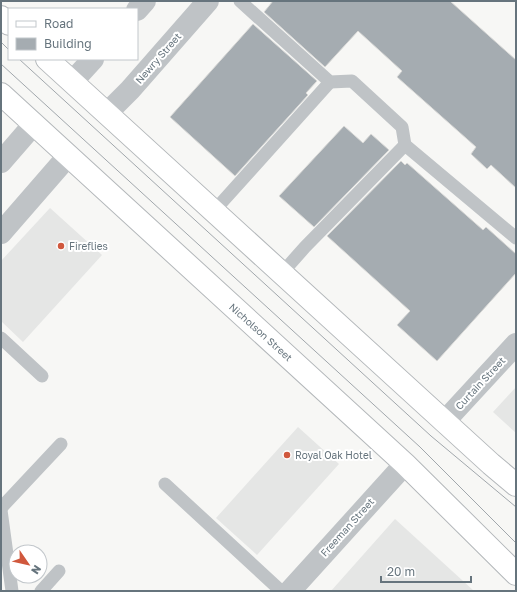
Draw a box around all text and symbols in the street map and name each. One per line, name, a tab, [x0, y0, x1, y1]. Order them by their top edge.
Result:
legend	[8, 8, 138, 60]
text: Road	[44, 16, 73, 31]
street label: Newry Street	[133, 30, 183, 86]
text: Building	[44, 36, 92, 51]
place label: Fireflies	[69, 240, 108, 252]
marker: Fireflies	[56, 241, 66, 251]
street label: Nicholson Street	[227, 301, 295, 363]
street label: Curtain Street	[453, 354, 507, 412]
place label: Royal Oak Hotel	[295, 449, 372, 461]
marker: Royal Oak Hotel	[282, 450, 292, 460]
street label: Freeman Street	[318, 495, 376, 559]
north arrow	[8, 544, 48, 584]
scale bar	[381, 558, 471, 584]
text: N	[29, 563, 44, 577]
text: 20 m	[387, 564, 415, 579]

